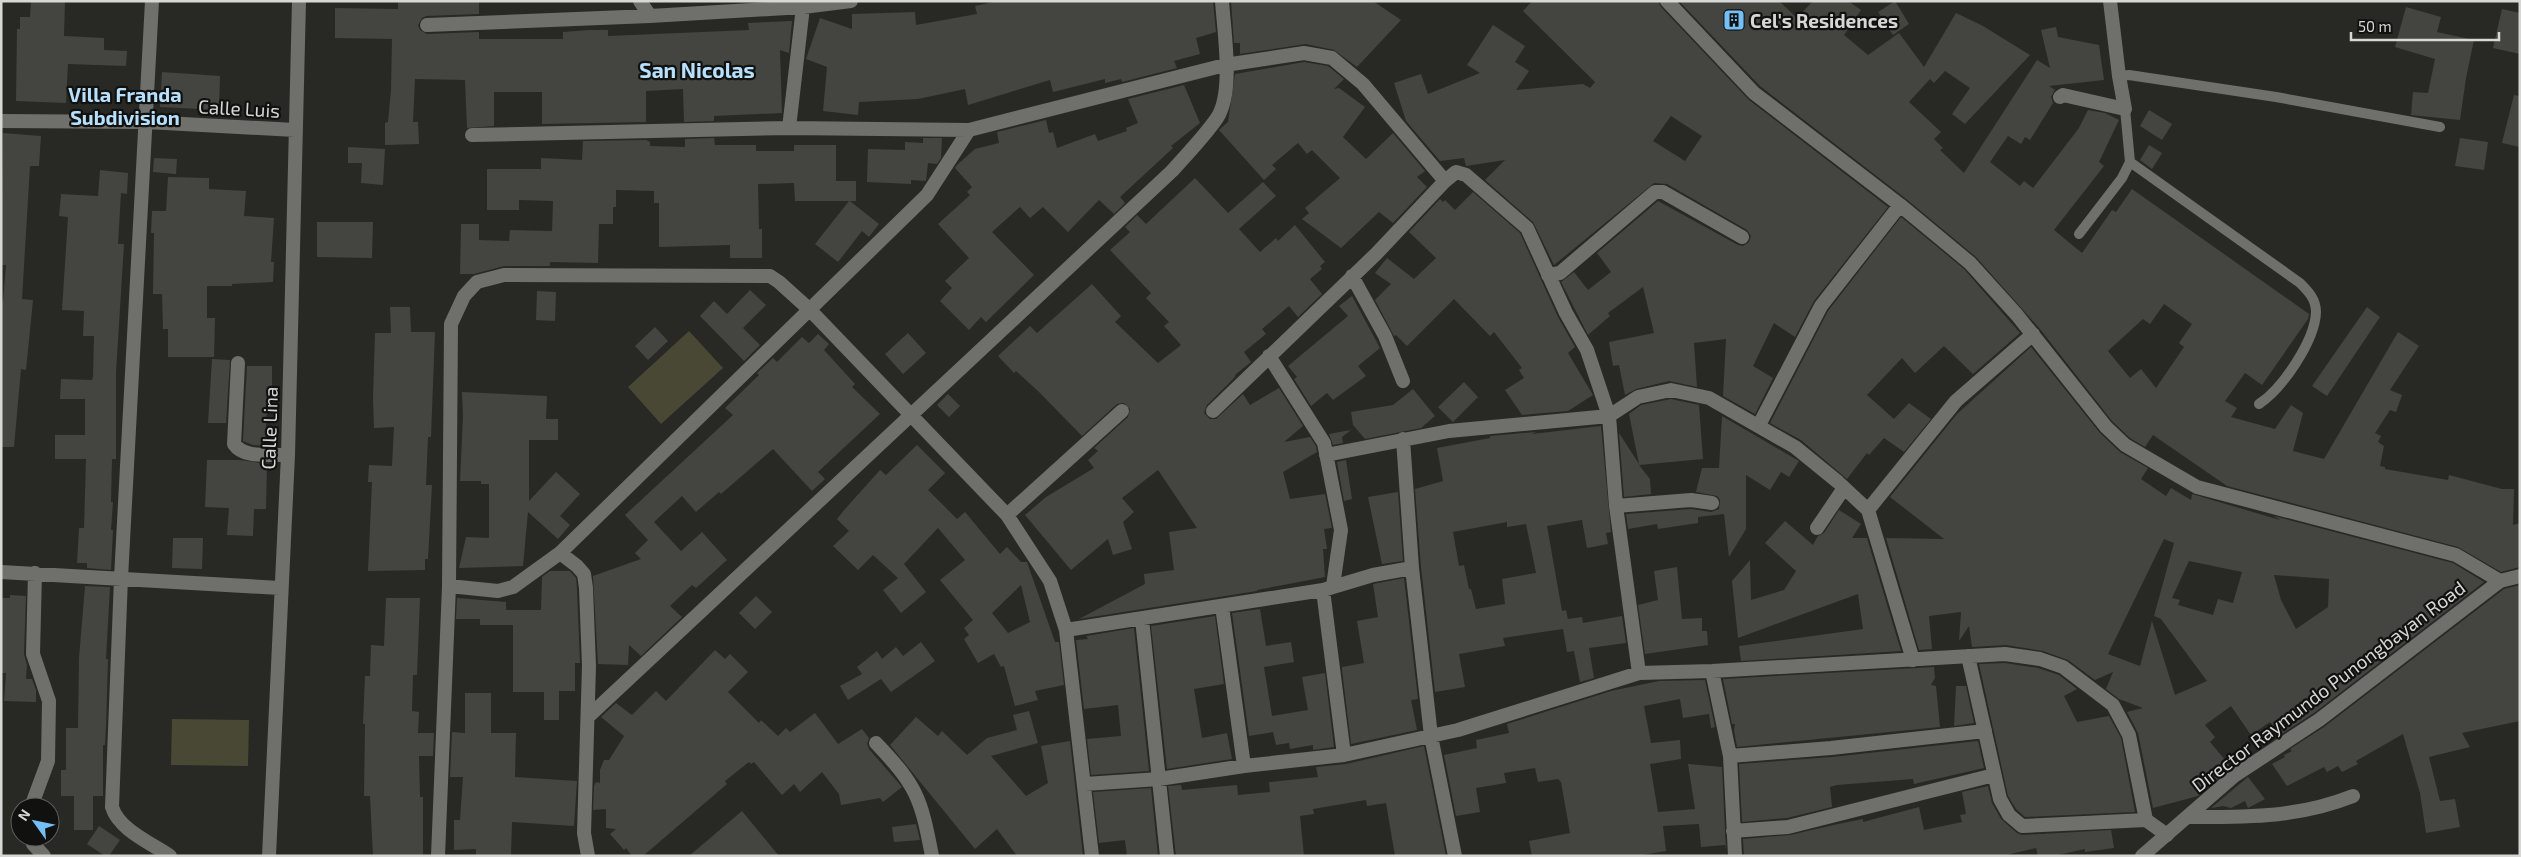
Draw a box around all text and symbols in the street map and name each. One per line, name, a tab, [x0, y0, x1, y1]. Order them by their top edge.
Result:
building icon: Cel's Residences	[1722, 8, 1746, 32]
place label: Cel's Residences	[1750, 9, 1898, 32]
scale bar	[2351, 10, 2498, 42]
text: 50 m	[2358, 17, 2392, 35]
district label: San Nicolas	[639, 57, 755, 82]
district label: Villa Franda Subdivision	[68, 82, 182, 129]
street label: Calle Luis	[197, 94, 281, 122]
street label: Calle Lina	[256, 386, 282, 470]
street label: Director Raymundo Punongbayan Road	[2187, 576, 2469, 796]
north arrow	[10, 797, 60, 847]
text: N	[14, 806, 34, 824]

